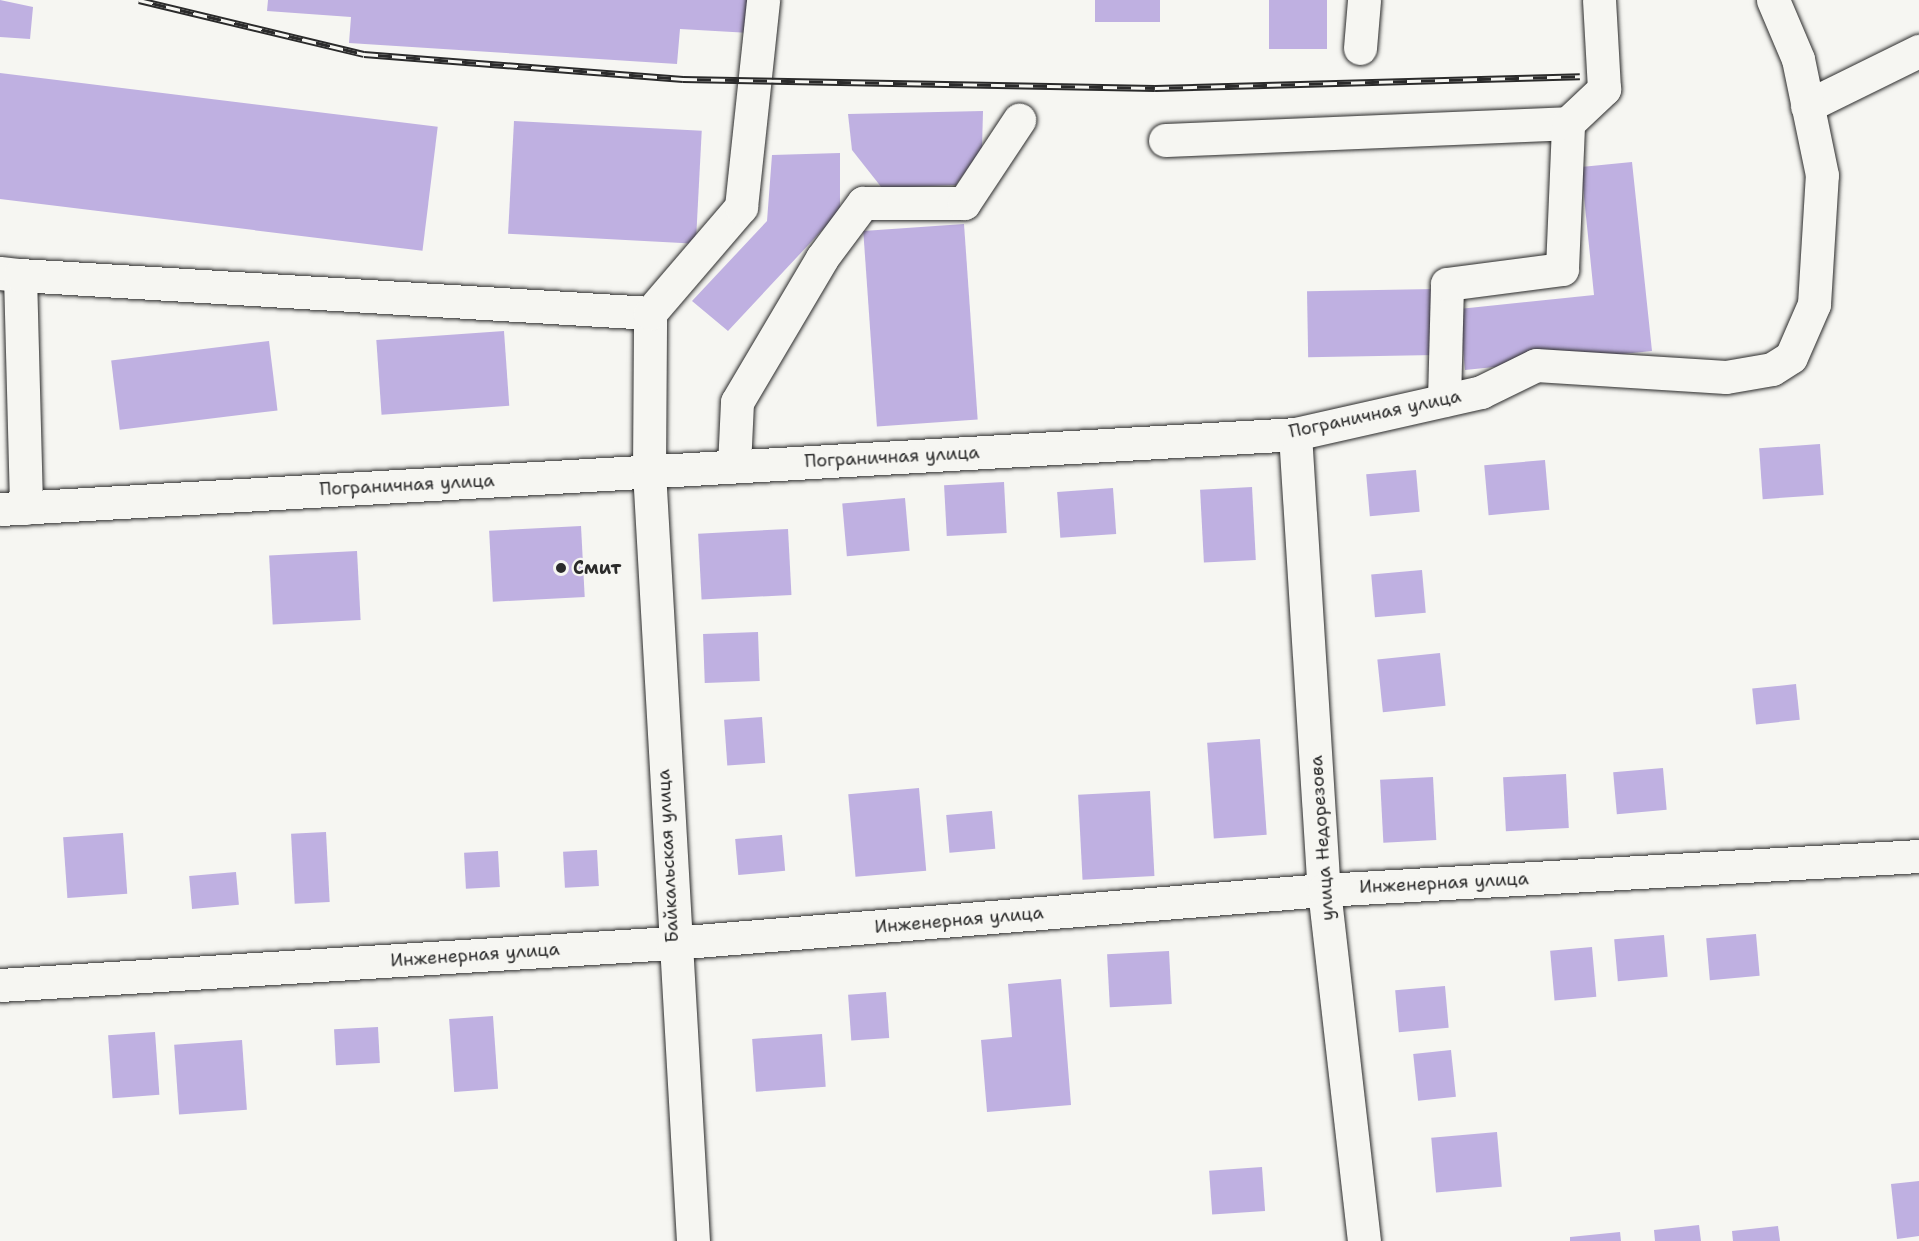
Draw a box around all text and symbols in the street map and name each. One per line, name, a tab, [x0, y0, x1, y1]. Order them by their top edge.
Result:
street label: Пограничная улица	[1287, 385, 1463, 443]
street label: Пограничная улица	[804, 442, 980, 472]
street label: Пограничная улица	[319, 470, 495, 500]
place label: Смит	[573, 557, 621, 579]
marker: Смит	[554, 561, 568, 575]
street label: улица Недорезова	[1305, 755, 1339, 921]
street label: Байкальская улица	[653, 769, 683, 943]
street label: Инженерная улица	[1359, 868, 1529, 898]
street label: Инженерная улица	[874, 902, 1044, 938]
street label: Инженерная улица	[390, 938, 560, 972]

